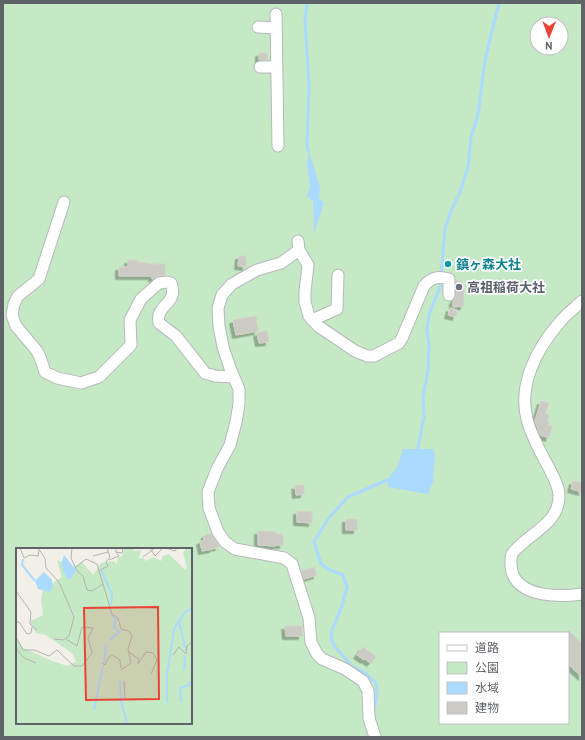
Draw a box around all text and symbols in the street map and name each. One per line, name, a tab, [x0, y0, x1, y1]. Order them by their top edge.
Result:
north arrow	[529, 16, 569, 56]
text: N	[545, 39, 553, 53]
place label: 鎮ヶ森大社	[456, 256, 521, 273]
marker: 鎮ヶ森大社	[443, 259, 453, 269]
place label: 高祖稲荷大社	[467, 279, 545, 296]
marker: 高祖稲荷大社	[454, 282, 464, 292]
inset map	[16, 548, 192, 724]
legend	[439, 632, 569, 724]
text: 道路	[475, 640, 499, 655]
text: 公園	[475, 660, 499, 675]
text: 水域	[475, 680, 499, 695]
text: 建物	[475, 700, 499, 715]

